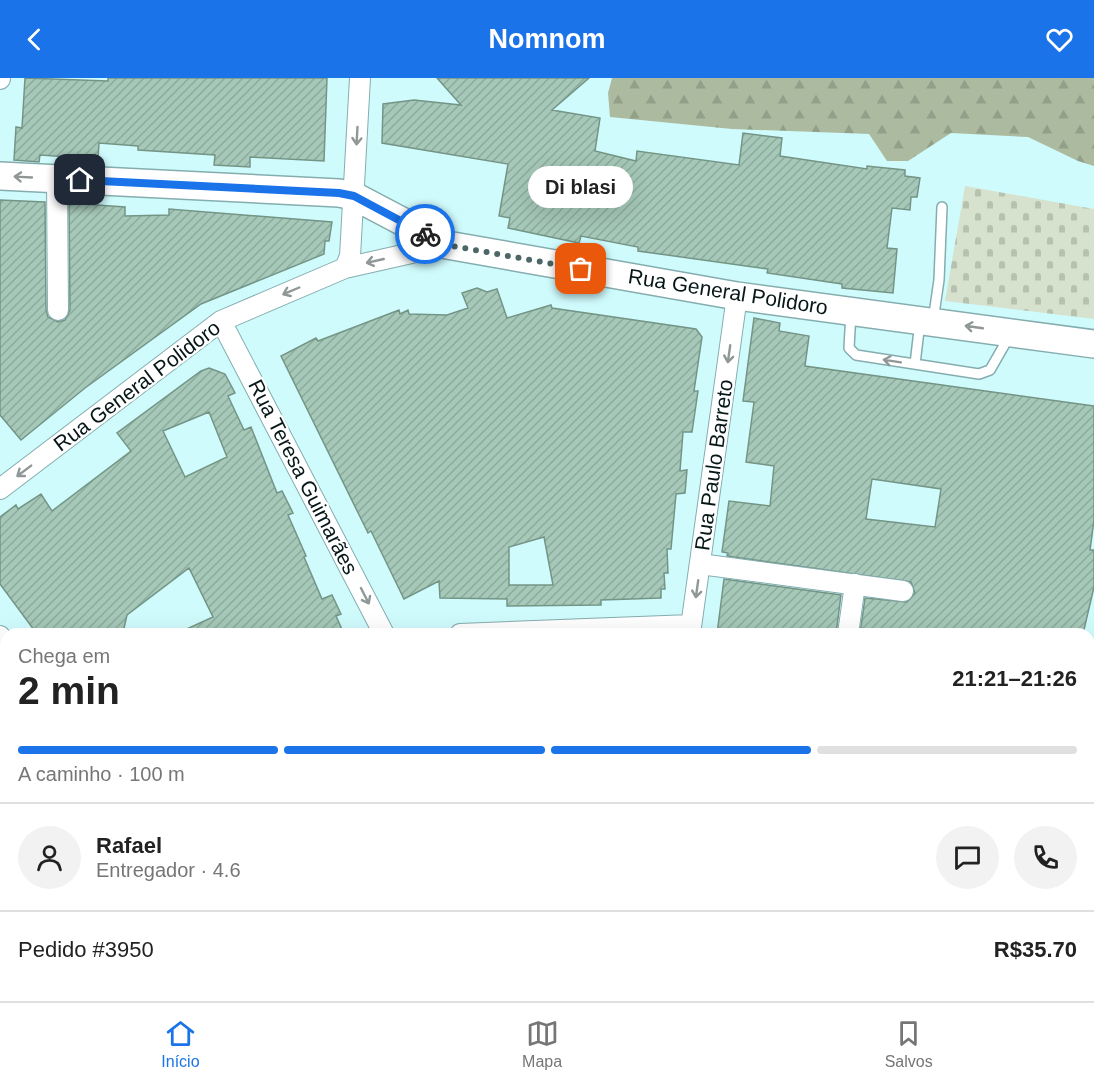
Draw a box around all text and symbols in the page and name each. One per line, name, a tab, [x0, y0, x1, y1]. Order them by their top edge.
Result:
icon: back	[18, 23, 51, 56]
icon: heart	[1043, 23, 1076, 56]
text: Nomnom	[489, 24, 606, 54]
one-way arrow	[352, 126, 363, 146]
pin	[54, 154, 105, 205]
icon: home	[63, 163, 96, 196]
callout: Di blasi	[528, 167, 634, 209]
one-way arrow	[14, 172, 34, 183]
text: Di blasi	[545, 176, 616, 198]
courier	[395, 204, 455, 264]
icon: bike	[409, 218, 442, 251]
pin	[555, 243, 606, 294]
icon: bag	[564, 252, 597, 285]
one-way arrow	[366, 256, 385, 268]
street label: Rua General Polidoro	[627, 264, 830, 319]
one-way arrow	[282, 286, 300, 297]
street label: Rua General Polidoro	[49, 316, 224, 456]
one-way arrow	[964, 322, 984, 333]
one-way arrow	[723, 344, 734, 364]
one-way arrow	[883, 355, 903, 366]
street label: Rua Teresa Guimarães	[244, 376, 363, 578]
street label: Rua Paulo Barreto	[690, 378, 737, 552]
one-way arrow	[17, 464, 33, 477]
one-way arrow	[691, 579, 702, 599]
one-way arrow	[359, 587, 371, 605]
text: Chega em	[18, 645, 110, 667]
text: 21:21–21:26	[952, 666, 1077, 691]
text: 2 min	[18, 669, 120, 712]
text: A caminho · 100 m	[18, 763, 185, 785]
button: person	[18, 826, 81, 889]
button: chat	[936, 826, 999, 889]
button: phone	[1014, 826, 1077, 889]
text: Rafael	[96, 833, 162, 858]
text: Entregador · 4.6	[96, 859, 241, 881]
text: Pedido #3950	[18, 937, 154, 962]
text: R$35.70	[994, 937, 1077, 962]
tab: Início	[161, 1017, 200, 1071]
tab: Mapa	[522, 1017, 562, 1071]
tab: Salvos	[885, 1017, 933, 1071]

